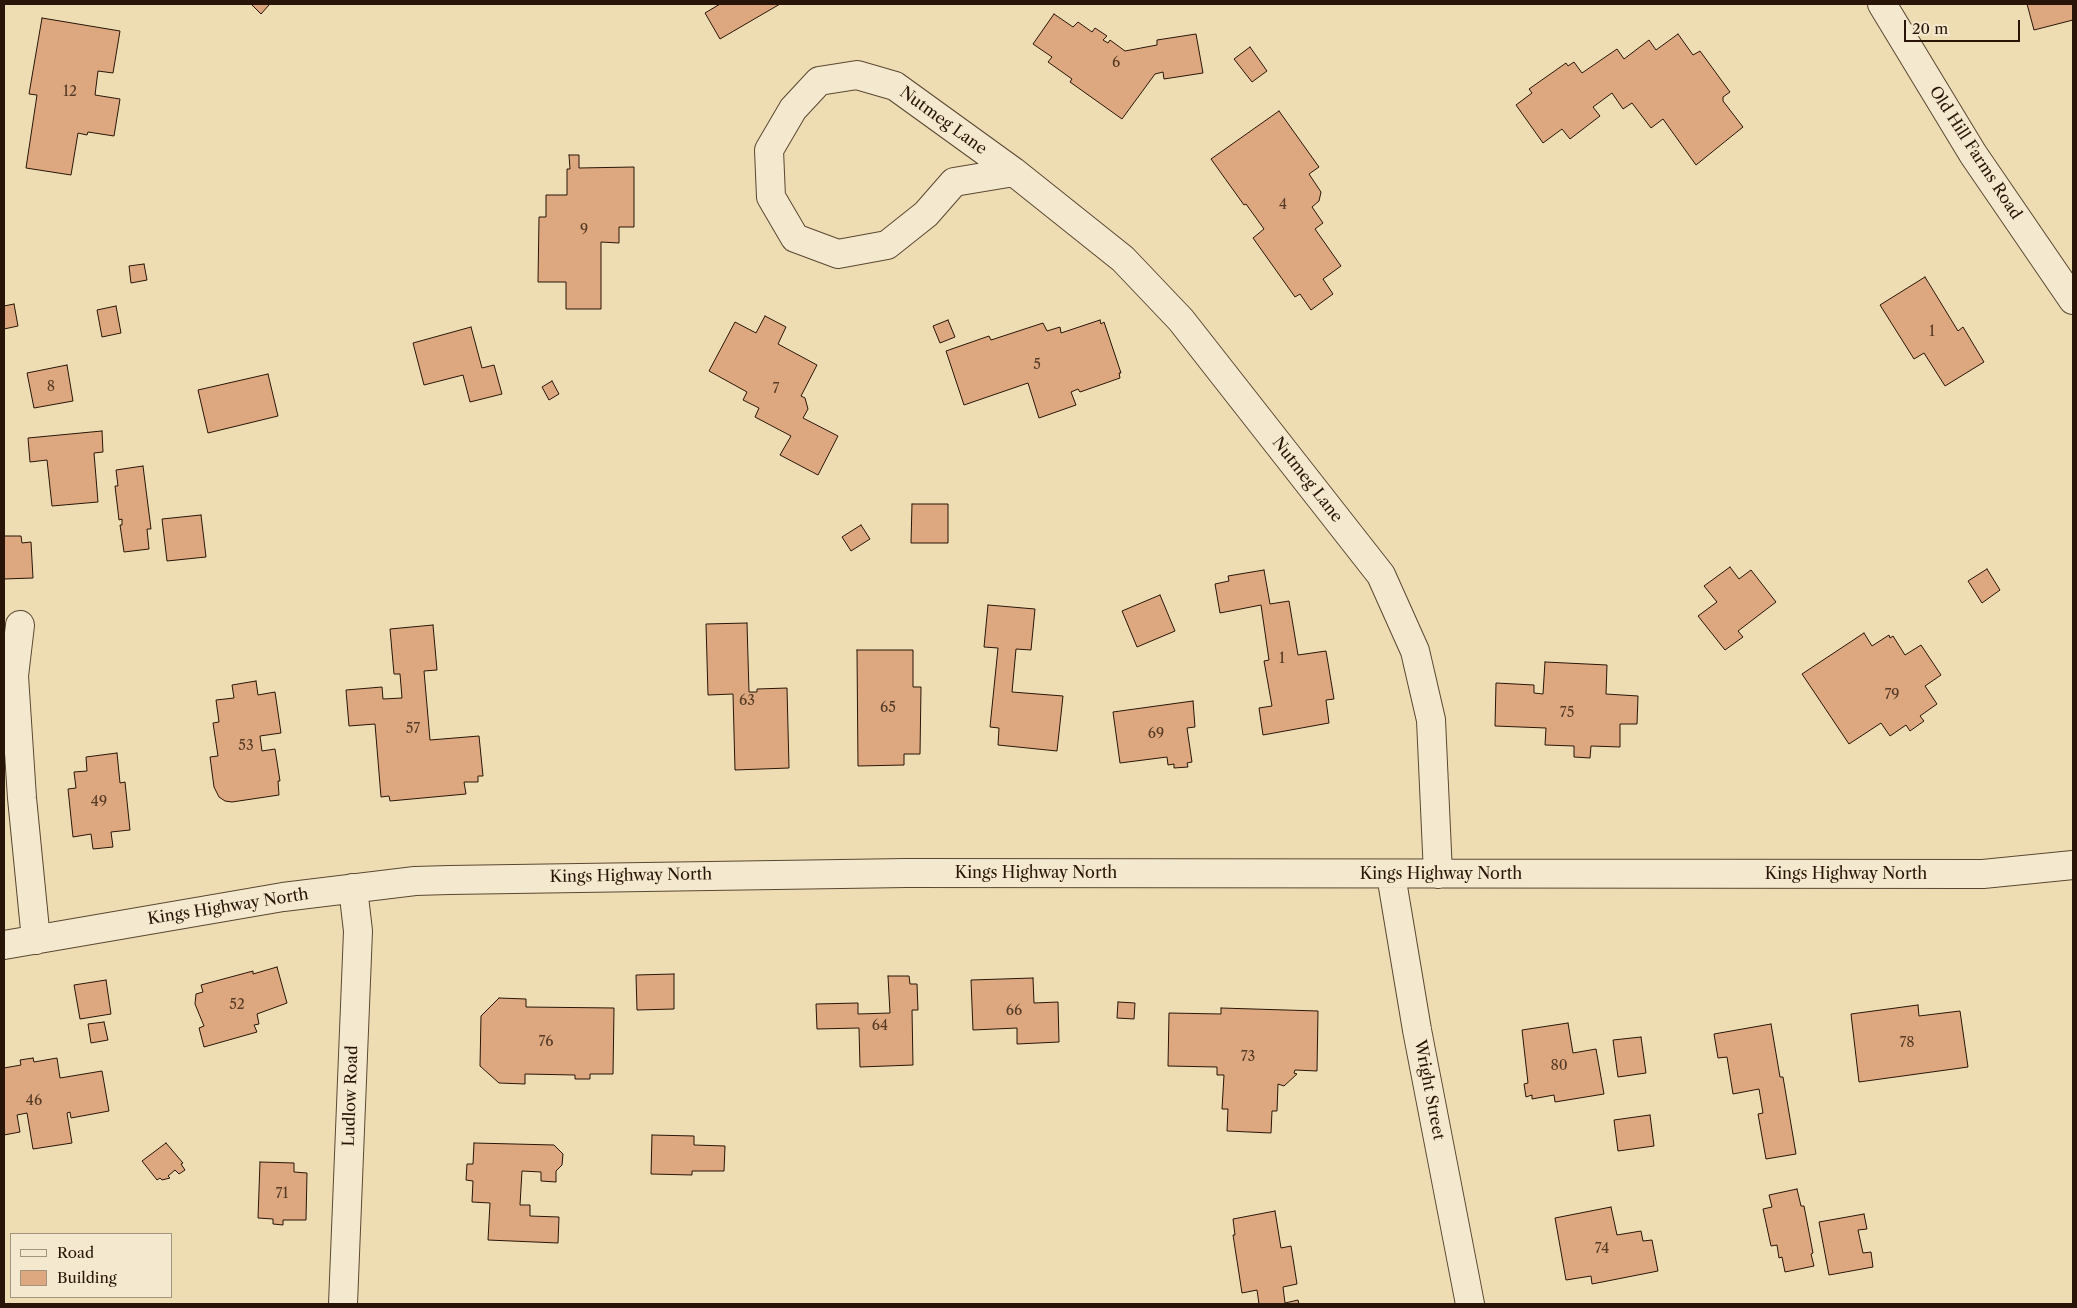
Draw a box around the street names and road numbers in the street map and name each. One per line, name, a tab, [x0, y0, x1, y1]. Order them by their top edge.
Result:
street label: Nutmeg Lane	[896, 83, 990, 159]
street label: Old Hill Farms Road	[1925, 83, 2025, 223]
street label: Nutmeg Lane	[1268, 434, 1346, 526]
street label: Kings Highway North	[955, 863, 1117, 883]
street label: Kings Highway North	[1360, 864, 1522, 884]
street label: Kings Highway North	[1765, 864, 1927, 884]
street label: Kings Highway North	[550, 865, 712, 887]
street label: Kings Highway North	[146, 885, 310, 929]
street label: Wright Street	[1410, 1038, 1448, 1142]
street label: Ludlow Road	[340, 1045, 362, 1147]

